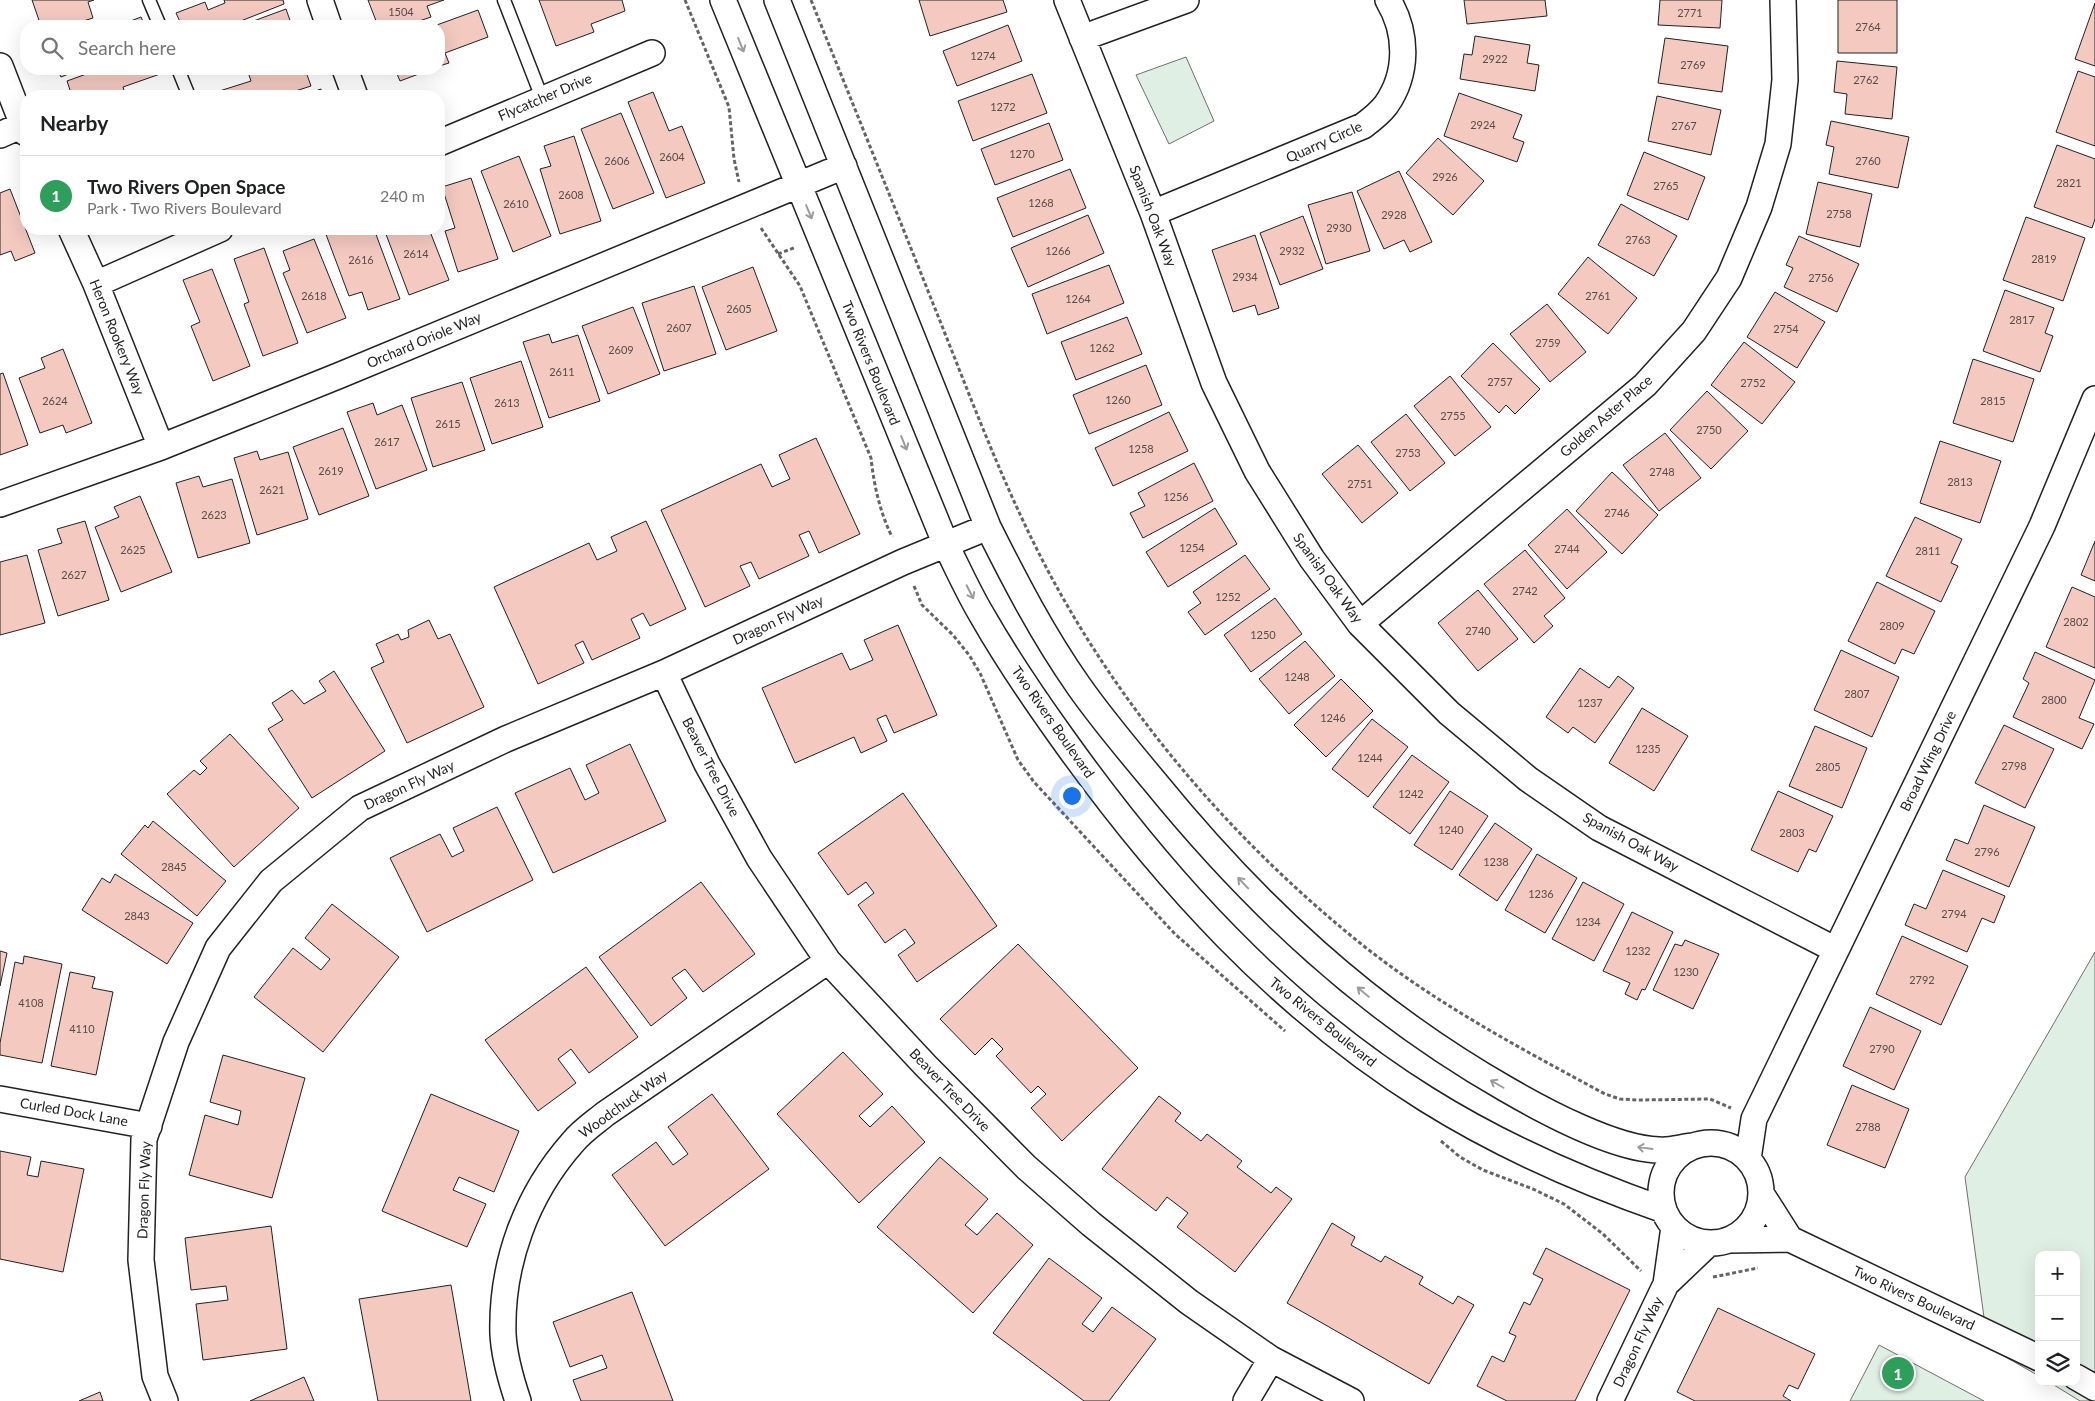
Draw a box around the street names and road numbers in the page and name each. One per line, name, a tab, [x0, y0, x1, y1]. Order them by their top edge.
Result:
street label: Flycatcher Drive	[495, 69, 594, 124]
street label: Quarry Circle	[1283, 117, 1364, 166]
street label: Spanish Oak Way	[1126, 163, 1181, 270]
street label: Heron Rookery Way	[86, 276, 149, 398]
street label: Two Rivers Boulevard	[839, 298, 904, 427]
street label: Orchard Oriole Way	[364, 307, 484, 371]
street label: Golden Aster Place	[1556, 371, 1655, 460]
street label: Spanish Oak Way	[1290, 529, 1367, 627]
street label: Dragon Fly Way	[730, 591, 827, 648]
street label: Two Rivers Boulevard	[1008, 663, 1098, 781]
street label: Broad Wing Drive	[1896, 708, 1959, 814]
street label: Beaver Tree Drive	[679, 714, 744, 819]
street label: Dragon Fly Way	[361, 756, 458, 813]
street label: Spanish Oak Way	[1580, 808, 1683, 875]
street label: Two Rivers Boulevard	[1266, 973, 1380, 1070]
street label: Beaver Tree Drive	[906, 1045, 994, 1135]
street label: Woodchuck Way	[575, 1066, 671, 1141]
street label: Curled Dock Lane	[19, 1094, 129, 1129]
street label: Dragon Fly Way	[133, 1140, 154, 1239]
street label: Two Rivers Boulevard	[1851, 1262, 1978, 1333]
street label: Dragon Fly Way	[1609, 1293, 1666, 1390]

